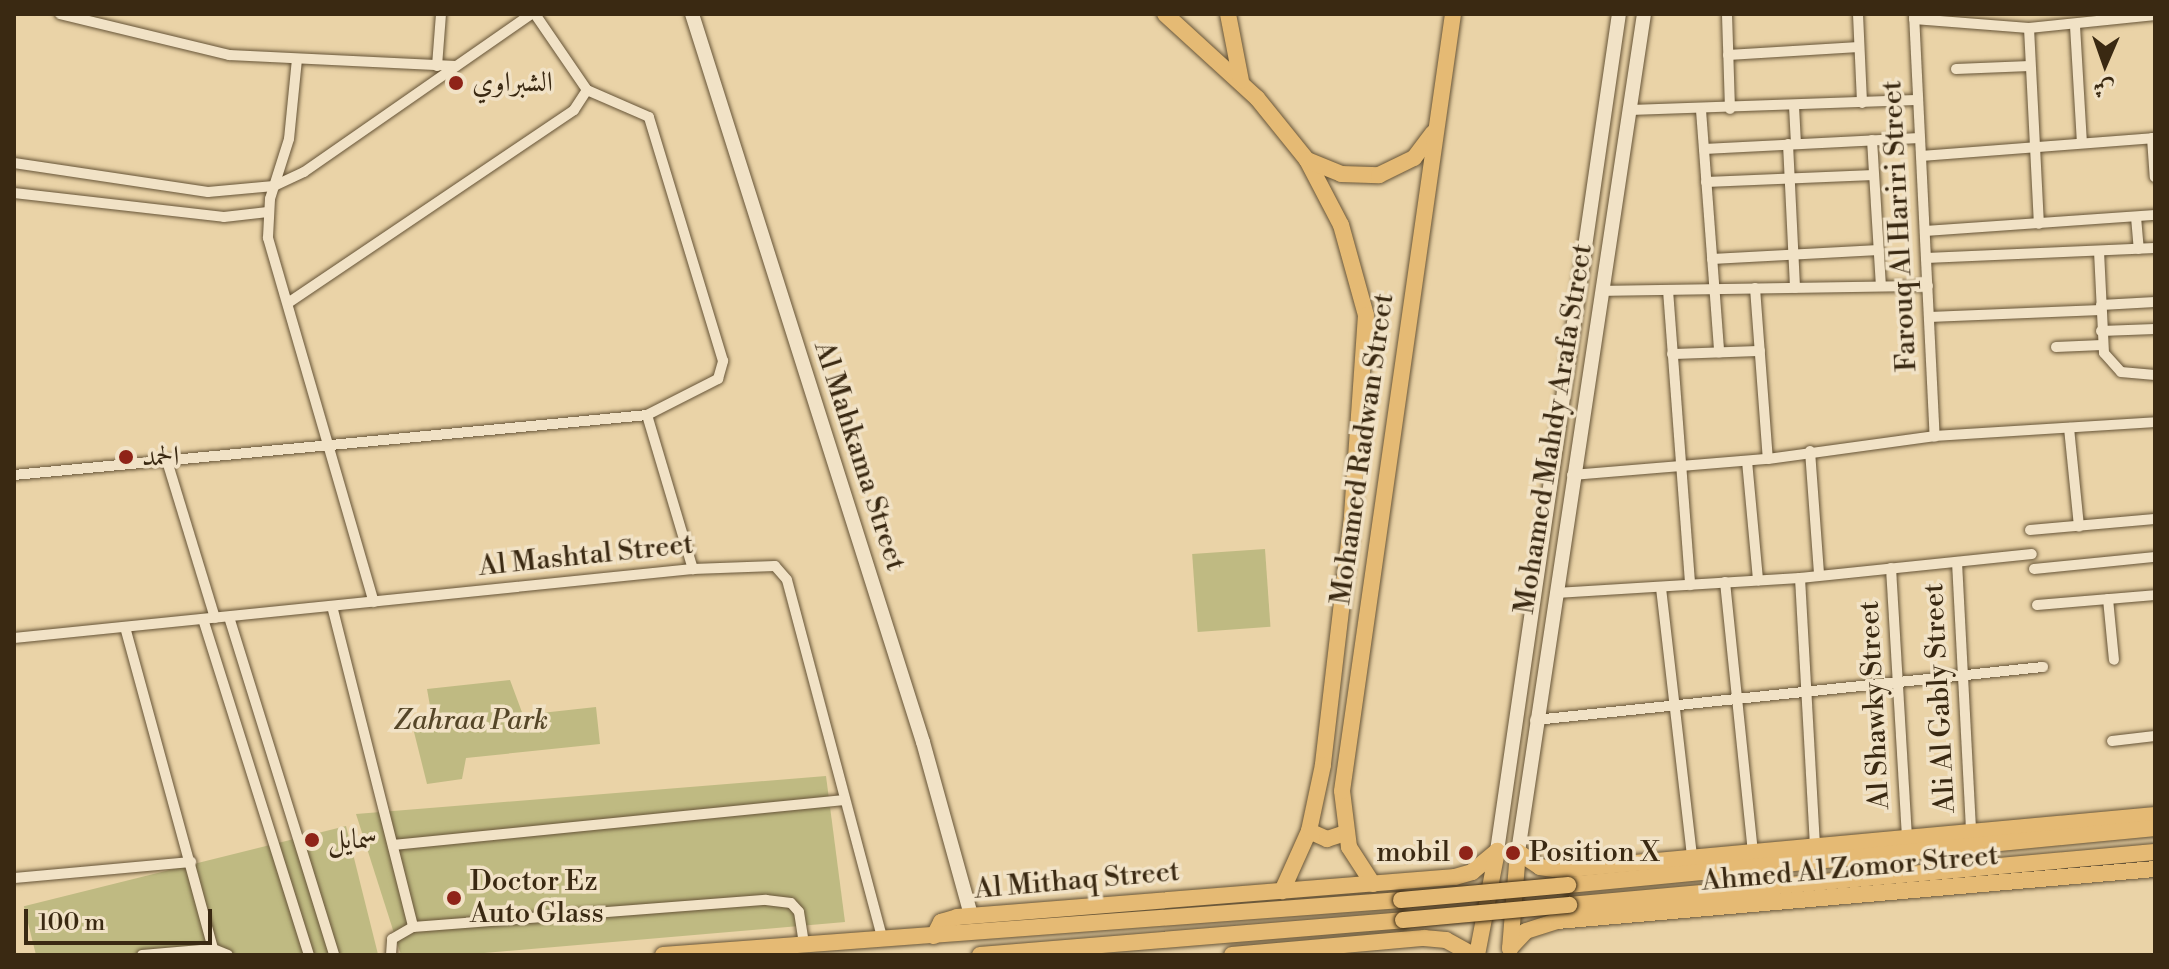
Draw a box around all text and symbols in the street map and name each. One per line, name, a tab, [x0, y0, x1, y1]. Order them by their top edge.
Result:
north arrow	[2065, 24, 2145, 104]
place label: الشبراوي	[472, 66, 553, 100]
marker: الشبراوي	[447, 74, 465, 92]
text: ش	[2093, 75, 2116, 102]
street label: Farouq Al Hariri Street	[1876, 79, 1924, 373]
street label: Mohamed Mahdy Arafa Street	[1508, 241, 1600, 617]
street label: Mohamed Radwan Street	[1324, 291, 1402, 607]
street label: Al Mahkama Street	[806, 337, 912, 575]
place label: الحمد	[142, 440, 179, 474]
marker: الحمد	[117, 448, 135, 466]
street label: Al Mashtal Street	[477, 528, 695, 584]
street label: Ali Al Gably Street	[1917, 582, 1963, 814]
street label: Al Shawky Street	[1853, 600, 1897, 810]
park label: Zahraa Park	[394, 704, 548, 738]
place label: سمايل	[328, 823, 377, 857]
marker: سمايل	[303, 831, 321, 849]
place label: mobil	[1376, 836, 1450, 870]
place label: Position X	[1529, 836, 1659, 870]
street label: Ahmed Al Zomor Street	[1700, 839, 2000, 899]
marker: mobil	[1457, 844, 1475, 862]
marker: Position X	[1504, 844, 1522, 862]
street label: Al Mithaq Street	[973, 855, 1181, 907]
place label: Doctor Ez Auto Glass	[470, 865, 604, 931]
marker: Doctor Ez Auto Glass	[445, 889, 463, 907]
scale bar	[28, 893, 216, 943]
text: 100 m	[38, 908, 105, 938]

